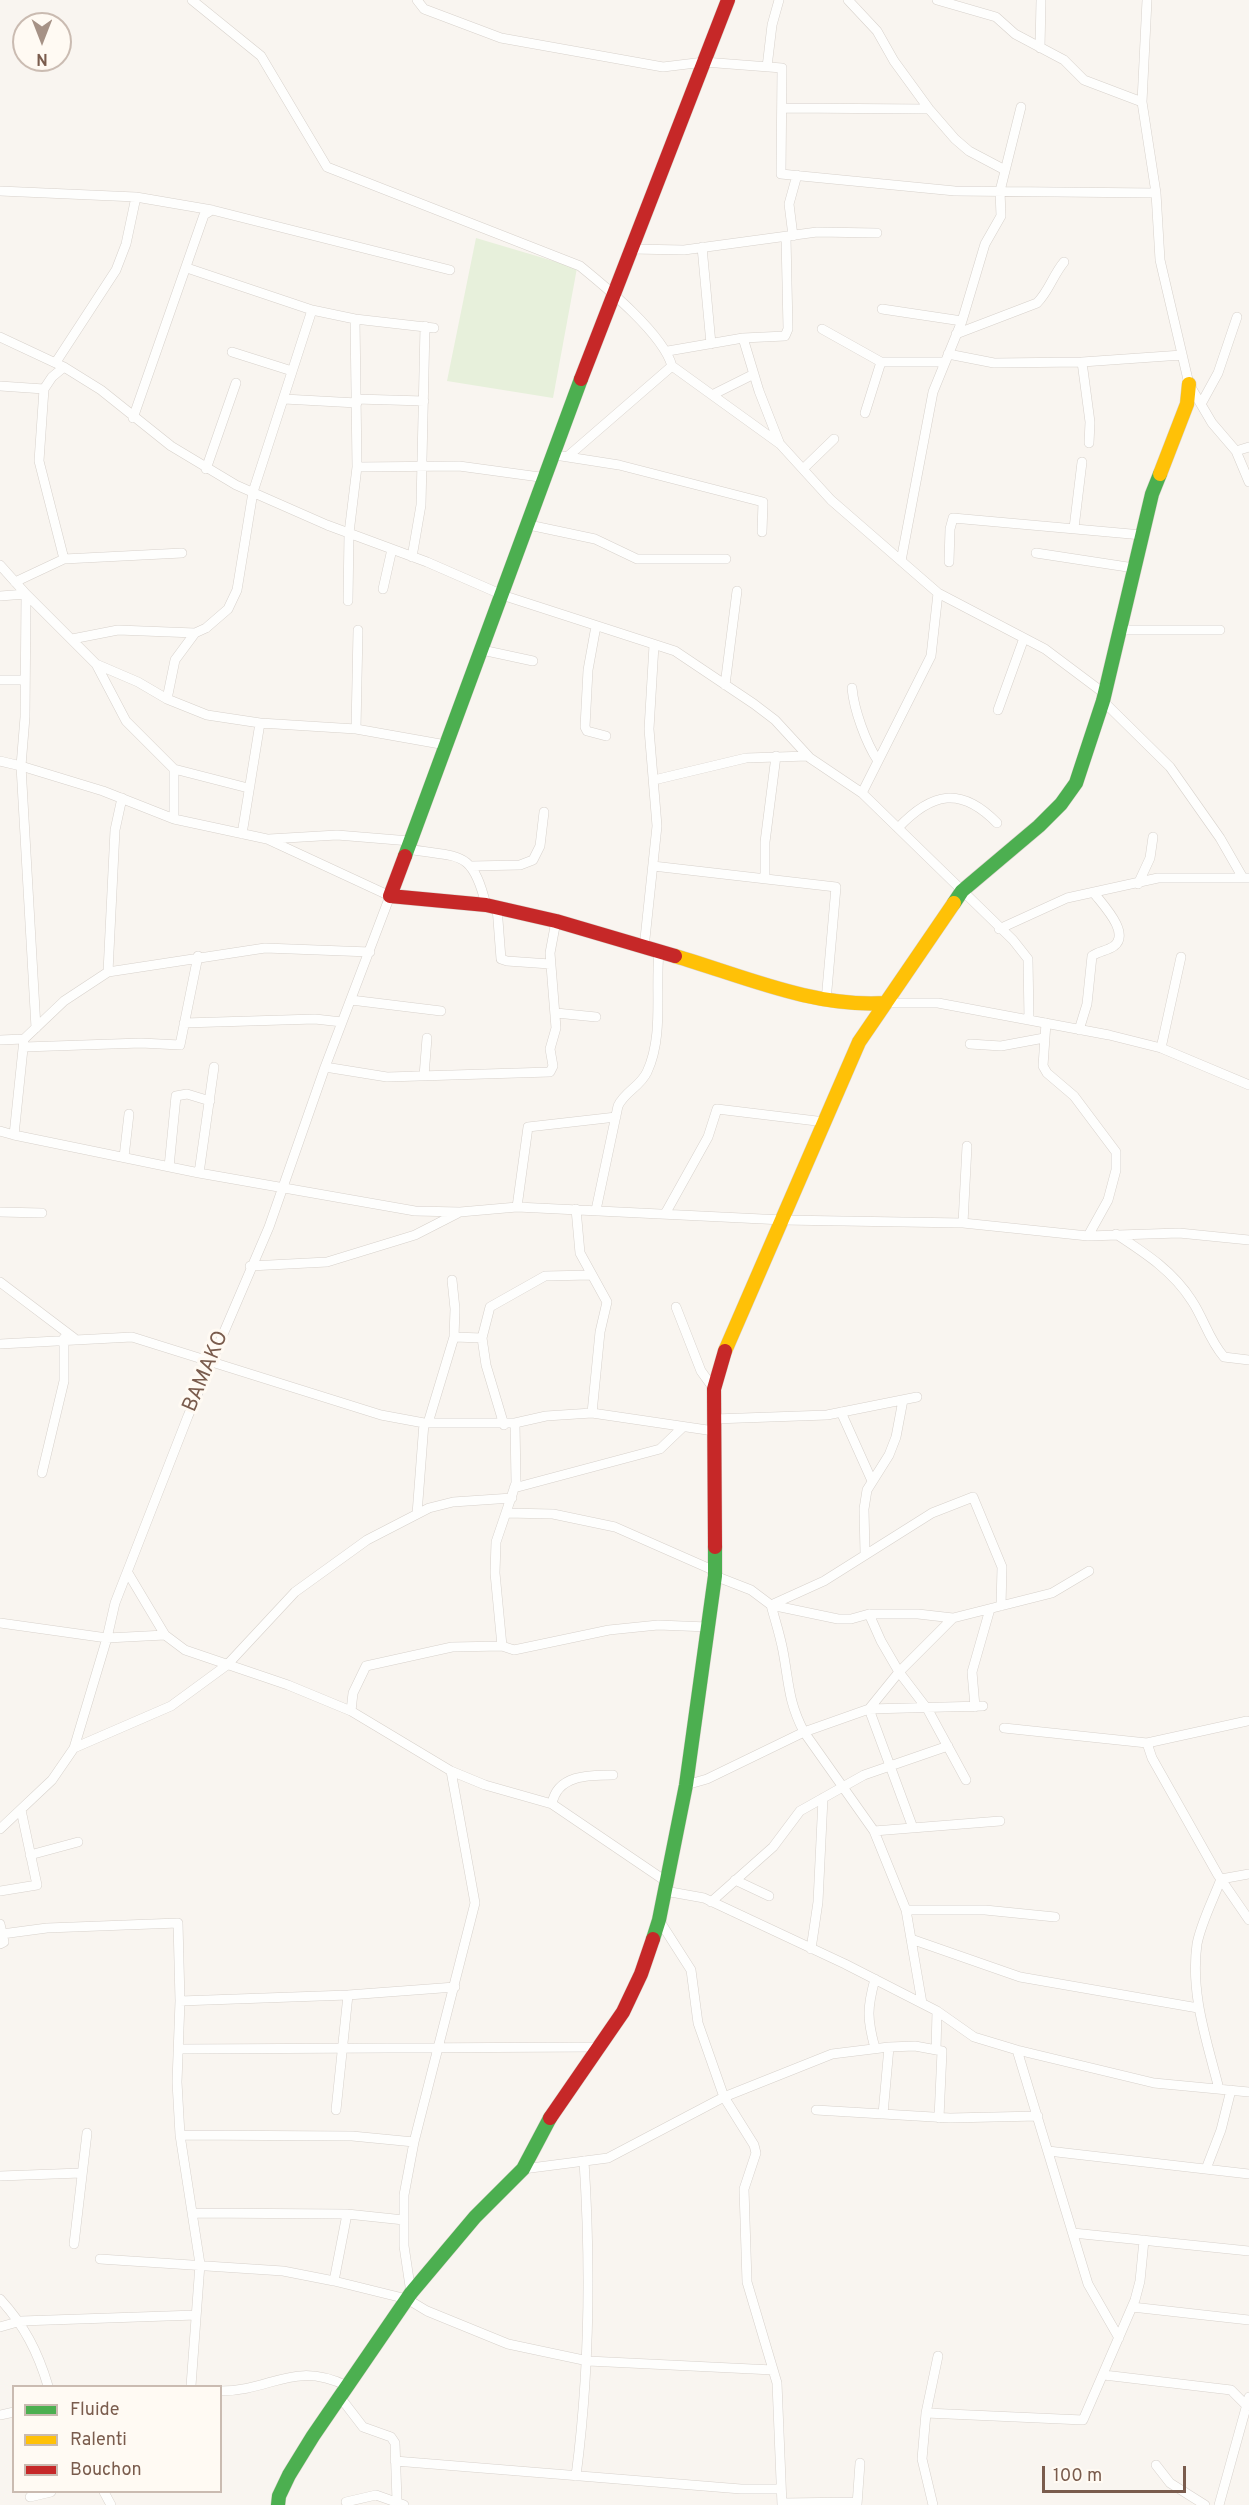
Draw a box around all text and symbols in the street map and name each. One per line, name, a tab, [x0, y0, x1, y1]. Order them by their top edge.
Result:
north arrow	[12, 12, 72, 72]
text: N	[36, 48, 48, 68]
street label: BAMAKO	[179, 1328, 235, 1416]
legend	[12, 2385, 222, 2493]
text: Fluide	[70, 2399, 119, 2422]
text: Ralenti	[70, 2429, 127, 2452]
scale bar	[1045, 2454, 1189, 2492]
text: Bouchon	[70, 2459, 142, 2482]
text: 100 m	[1053, 2465, 1102, 2488]

